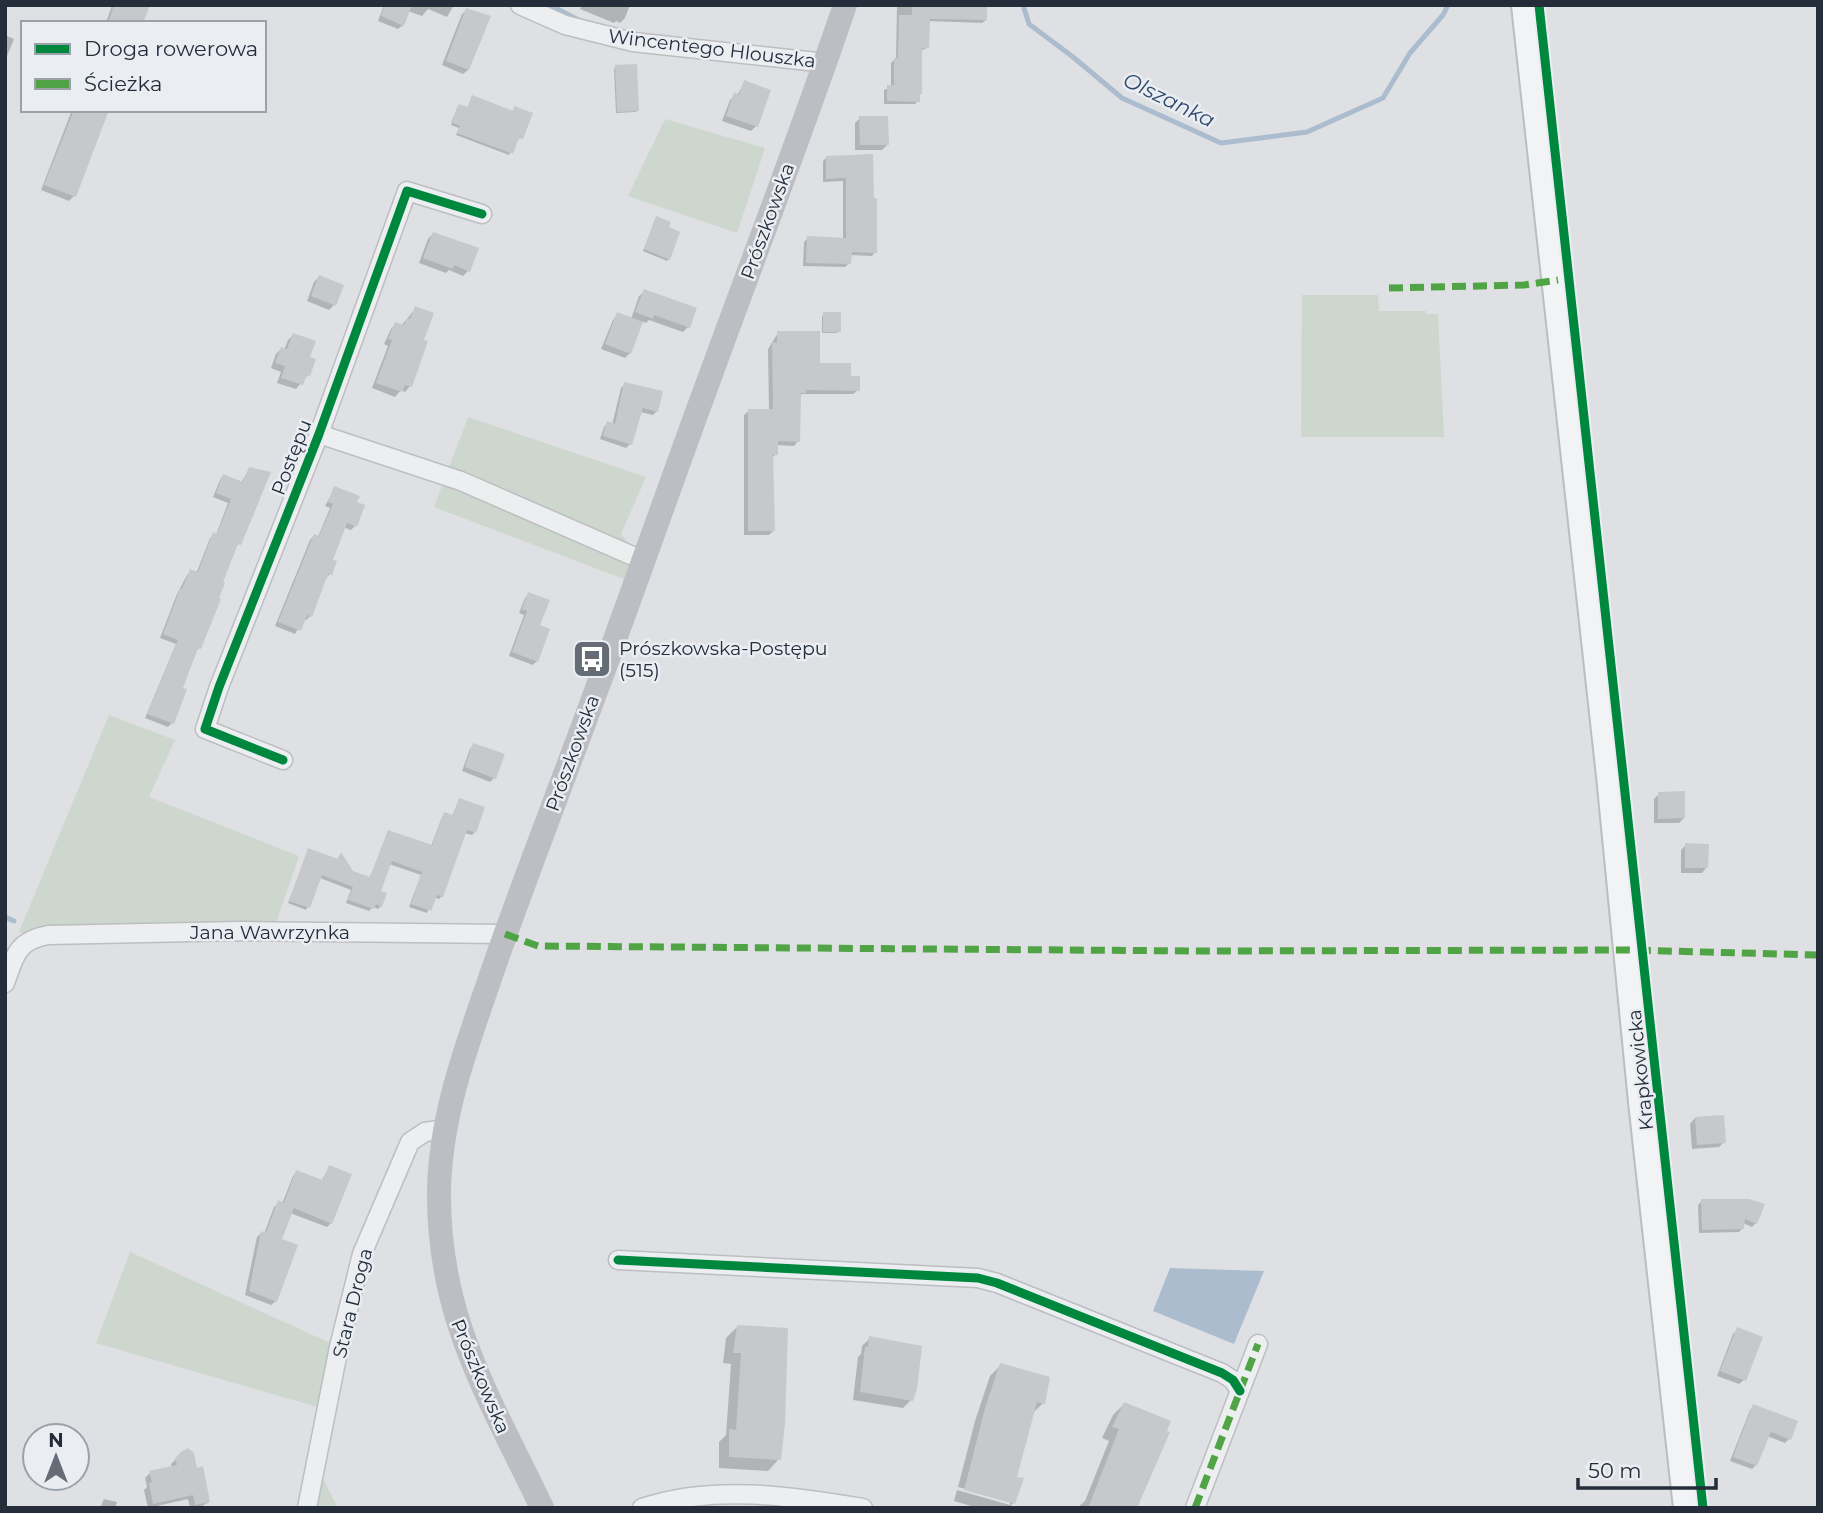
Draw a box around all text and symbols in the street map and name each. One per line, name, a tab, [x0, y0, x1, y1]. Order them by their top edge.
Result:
legend	[21, 21, 266, 112]
street label: Wincentego Hlouszka	[607, 24, 817, 73]
text: Droga rowerowa	[84, 36, 258, 61]
water label: Olszanka	[1119, 67, 1219, 132]
text: Ścieżka	[84, 71, 162, 96]
street label: Prószkowska	[736, 160, 799, 283]
street label: Postępu	[267, 416, 316, 498]
place label: Prószkowska-Postępu (515)	[619, 637, 828, 682]
bus stop icon: Prószkowska-Postępu (515)	[571, 638, 613, 680]
street label: Prószkowska	[541, 692, 604, 815]
street label: Jana Wawrzynka	[189, 921, 350, 944]
street label: Krapkowicka	[1623, 1008, 1658, 1132]
street label: Stara Droga	[328, 1246, 377, 1360]
street label: Prószkowska	[446, 1315, 515, 1437]
north arrow	[21, 1422, 91, 1492]
text: N	[48, 1429, 64, 1452]
scale bar	[1578, 1446, 1716, 1490]
text: 50 m	[1588, 1458, 1642, 1483]

